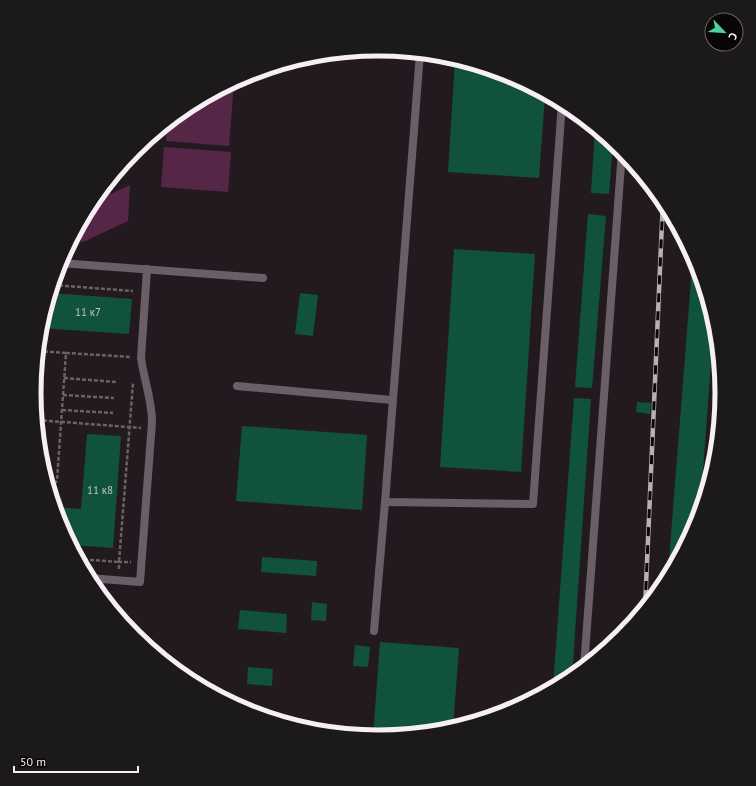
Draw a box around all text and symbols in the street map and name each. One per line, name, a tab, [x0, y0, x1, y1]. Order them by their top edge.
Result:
north arrow	[704, 12, 744, 52]
text: С	[725, 30, 741, 42]
house number: 11 к7	[75, 305, 101, 319]
house number: 11 к8	[87, 483, 113, 497]
scale bar	[14, 748, 138, 774]
text: 50 m	[20, 754, 46, 769]

